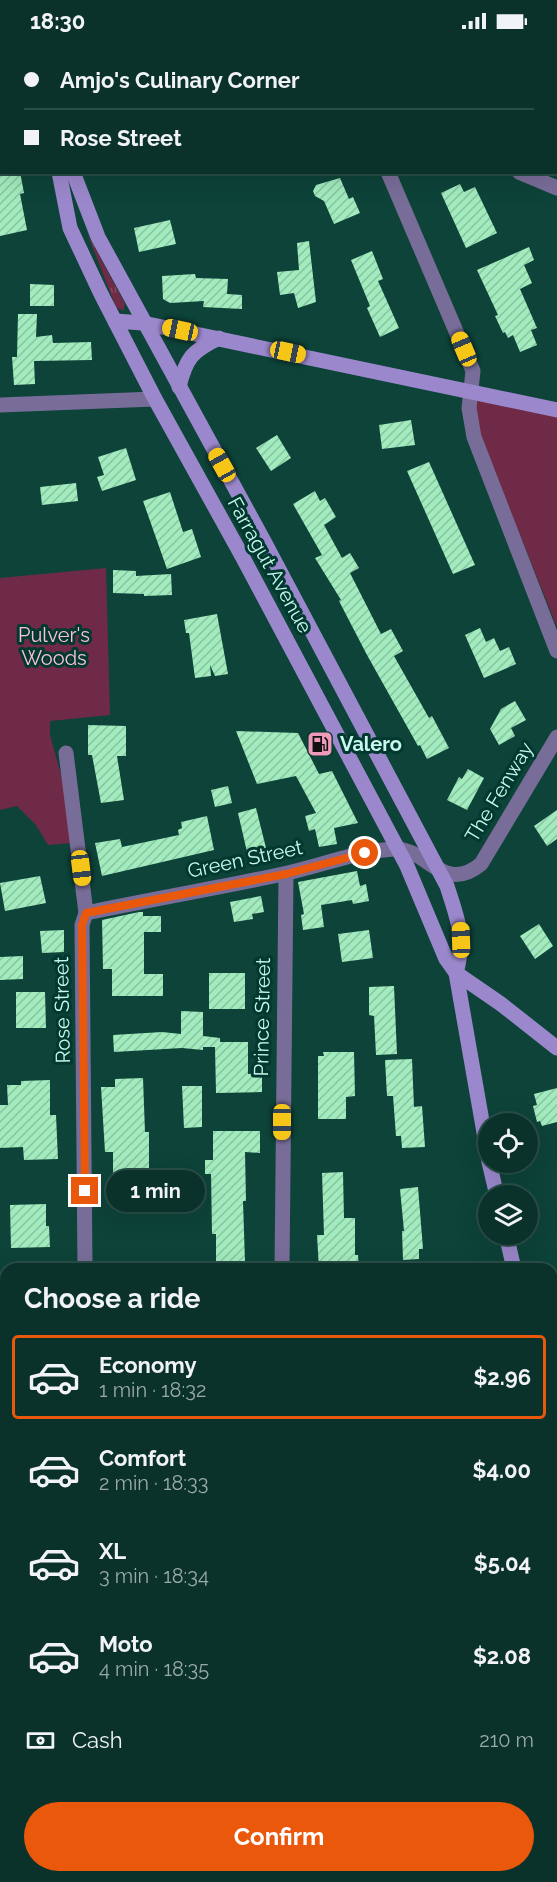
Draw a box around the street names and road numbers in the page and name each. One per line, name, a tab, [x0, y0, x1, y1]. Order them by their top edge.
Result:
street label: Farragut Avenue	[223, 493, 317, 637]
street label: The Fenway	[460, 737, 538, 846]
street label: Green Street	[185, 835, 305, 883]
street label: Rose Street	[49, 956, 75, 1063]
street label: Prince Street	[249, 957, 275, 1077]

